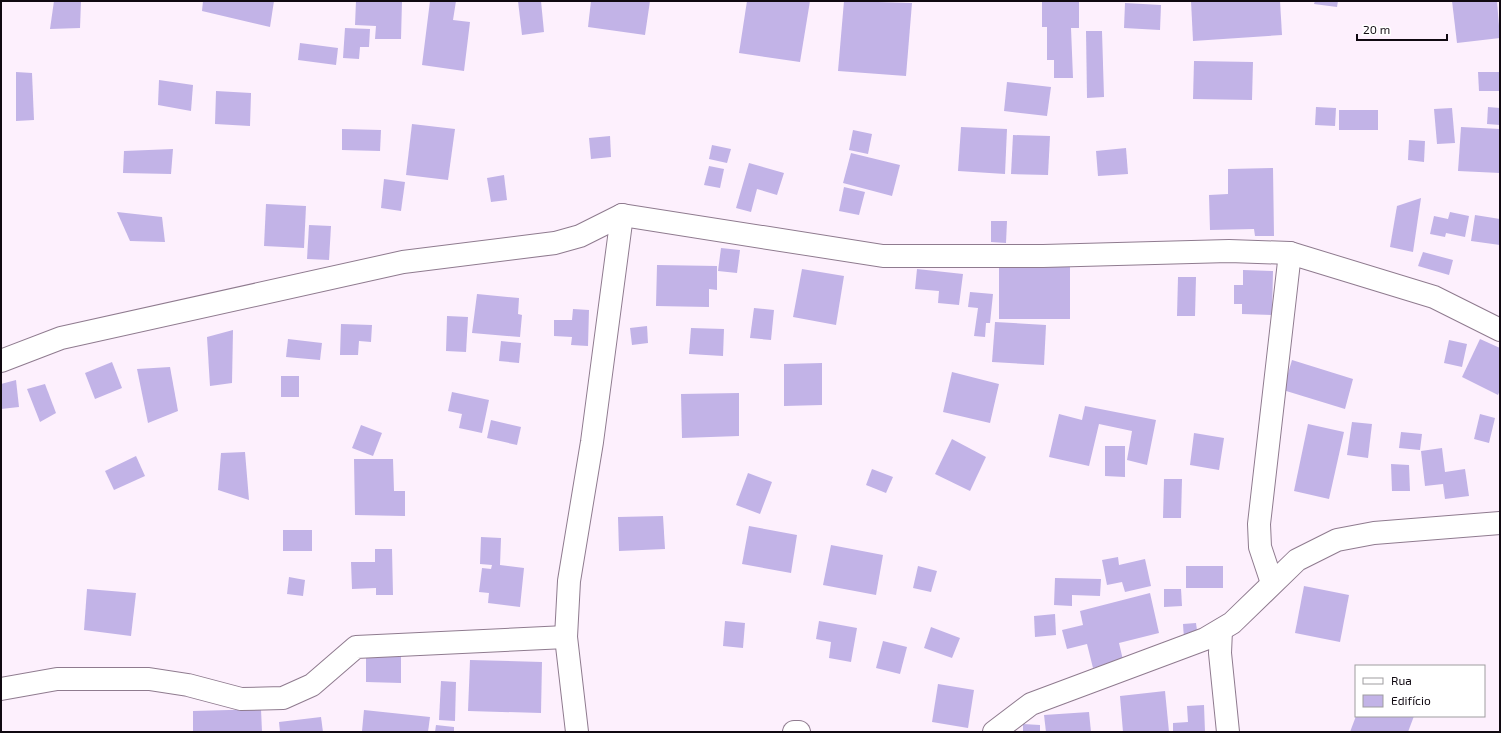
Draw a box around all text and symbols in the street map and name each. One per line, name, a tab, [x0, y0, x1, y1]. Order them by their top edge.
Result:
scale bar	[1357, 16, 1447, 42]
text: 20 m	[1363, 22, 1390, 36]
legend	[1355, 665, 1485, 717]
text: Rua	[1391, 673, 1412, 687]
text: Edifício	[1391, 693, 1431, 707]

